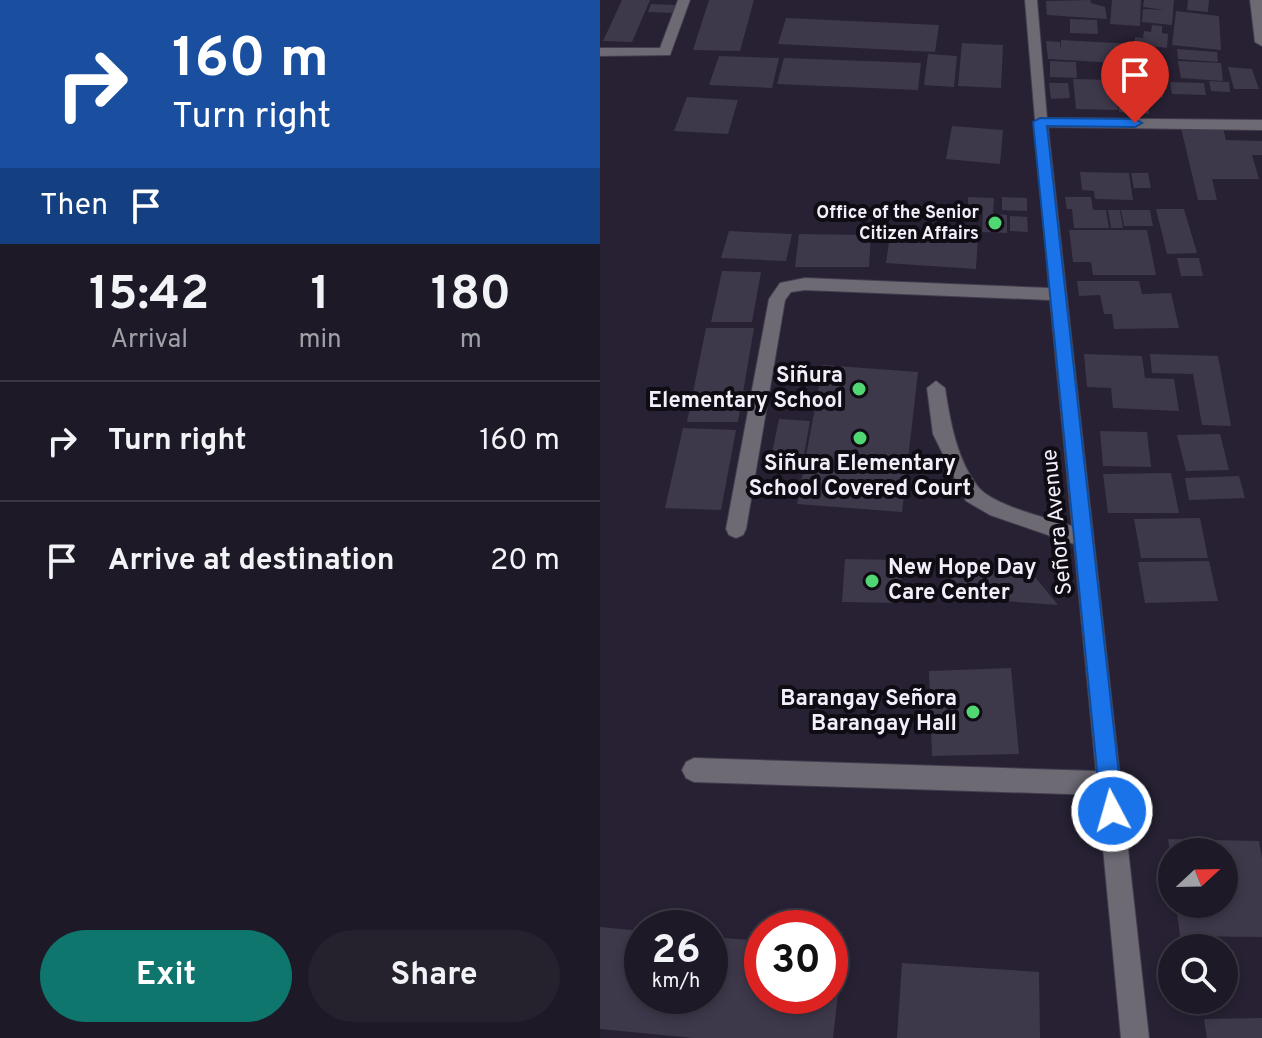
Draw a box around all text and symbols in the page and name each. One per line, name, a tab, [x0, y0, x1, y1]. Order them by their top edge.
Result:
text: 160 m	[172, 26, 329, 96]
icon: right	[40, 32, 144, 136]
pin	[1101, 41, 1169, 123]
icon: arrive	[1113, 53, 1157, 97]
text: Turn right	[172, 95, 331, 141]
icon: arrive	[124, 184, 168, 228]
text: Then	[40, 188, 108, 225]
place label: Office of the Senior Citizen Affairs	[816, 202, 979, 246]
marker: Office of the Senior Citizen Affairs	[986, 214, 1004, 232]
text: 15:42	[89, 266, 209, 326]
text: 1	[310, 266, 330, 326]
text: 180	[431, 266, 511, 326]
text: Arrival	[110, 324, 188, 357]
text: min	[298, 324, 342, 357]
text: m	[460, 324, 482, 357]
place label: Siñura Elementary School	[648, 363, 843, 415]
marker: Siñura Elementary School	[850, 380, 868, 398]
icon: right	[40, 419, 84, 463]
text: Turn right	[108, 423, 246, 460]
text: 160 m	[479, 423, 560, 460]
marker: Siñura Elementary School Covered Court	[851, 429, 869, 447]
street label: Señora Avenue	[1037, 448, 1079, 596]
place label: Siñura Elementary School Covered Court	[749, 451, 971, 503]
icon: arrive	[40, 539, 84, 583]
text: Arrive at destination	[108, 543, 394, 580]
text: 20 m	[490, 543, 560, 580]
place label: New Hope Day Care Center	[888, 555, 1036, 607]
marker: New Hope Day Care Center	[863, 572, 881, 590]
place label: Barangay Señora Barangay Hall	[780, 686, 957, 738]
marker: Barangay Señora Barangay Hall	[964, 703, 982, 721]
position arrow	[1070, 769, 1154, 853]
north arrow	[1158, 838, 1238, 918]
map controls	[1158, 838, 1238, 1014]
speed limit sign: 30	[744, 910, 848, 1014]
text: 26	[651, 927, 701, 977]
button: Exit	[40, 930, 292, 1022]
button: Share	[308, 930, 560, 1022]
button: search	[1158, 934, 1238, 1014]
text: km/h	[652, 969, 700, 995]

